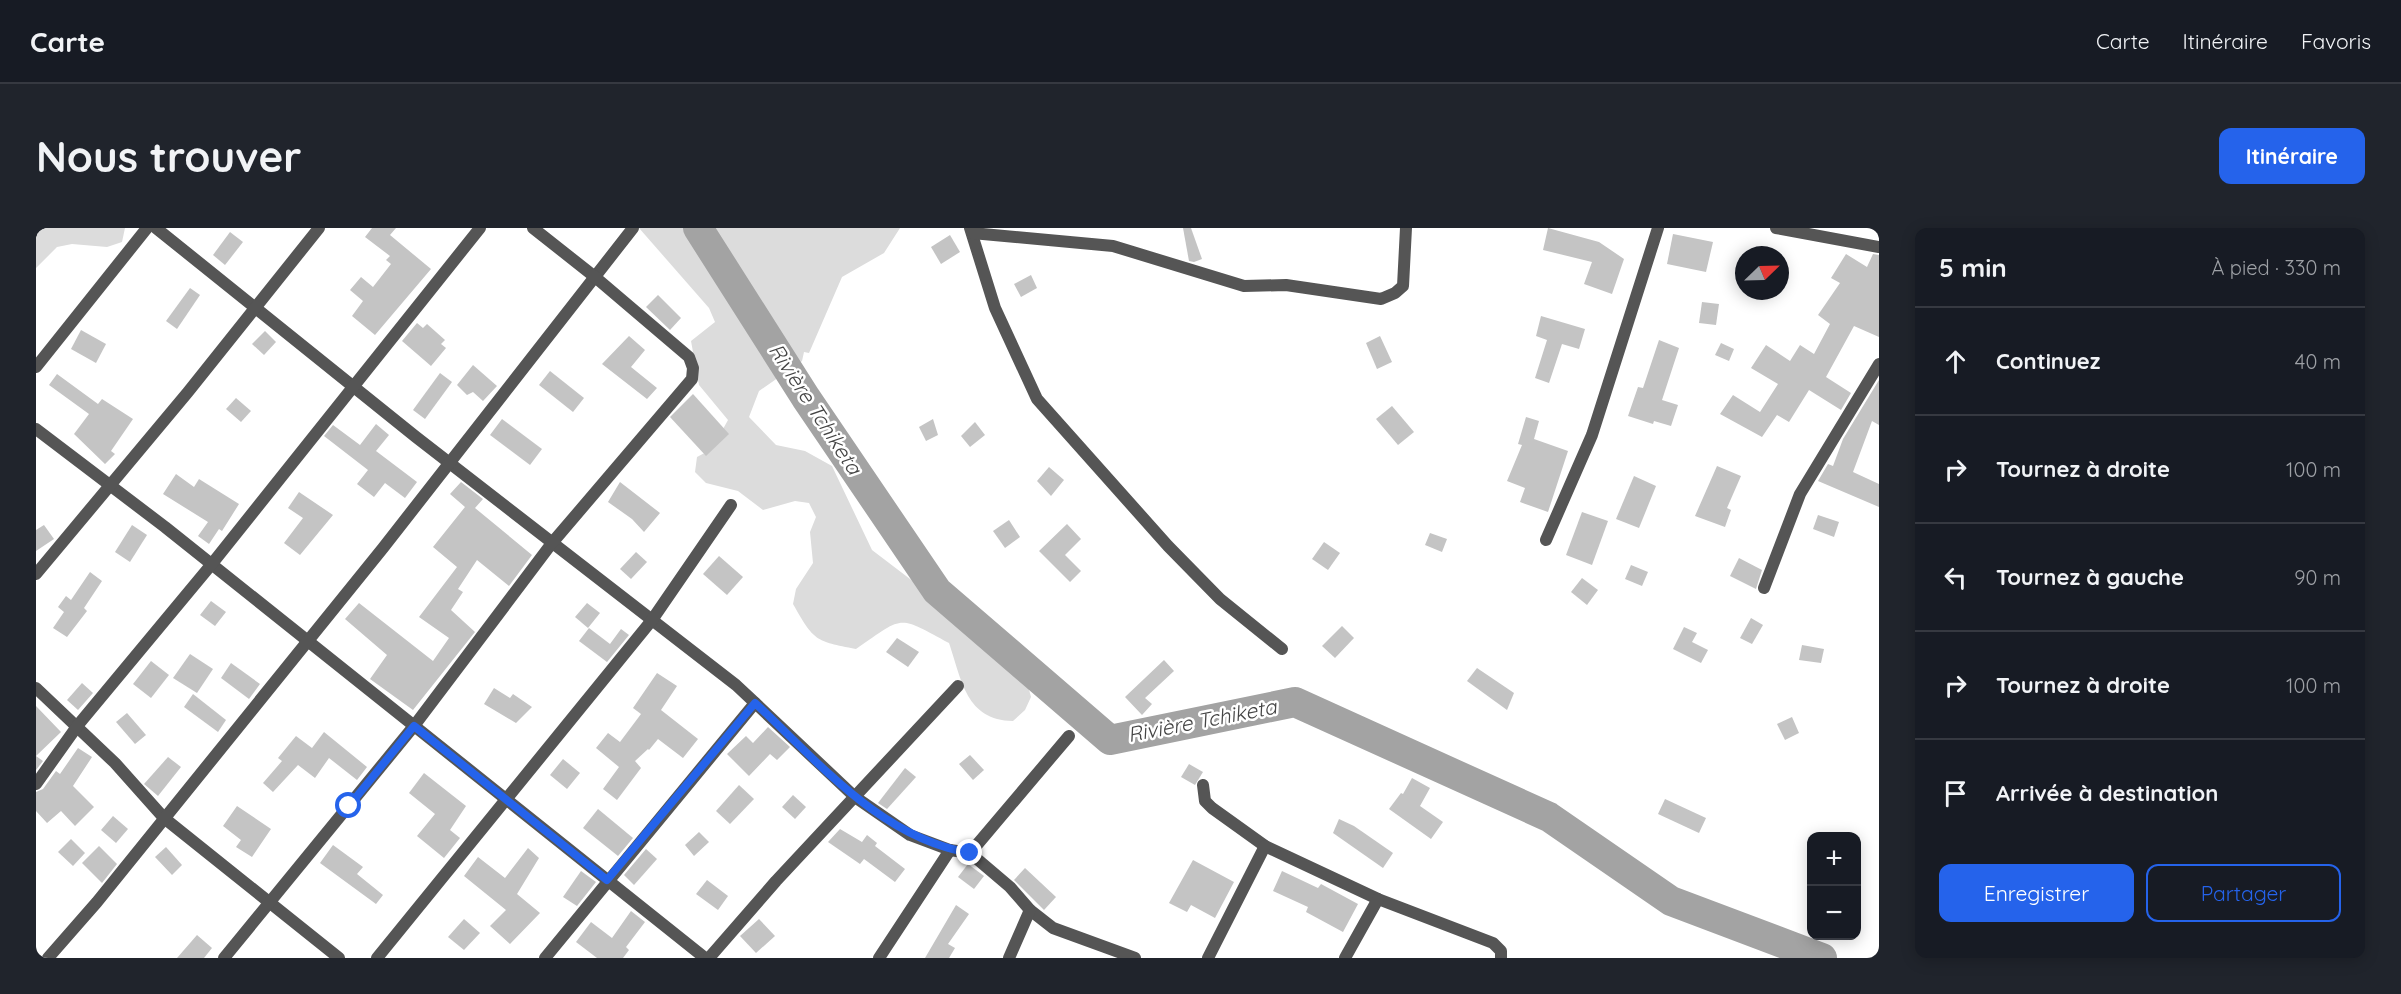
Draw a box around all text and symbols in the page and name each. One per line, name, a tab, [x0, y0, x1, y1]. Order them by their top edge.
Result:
text: Carte	[30, 24, 105, 59]
text: Carte	[2096, 28, 2150, 54]
text: Itinéraire	[2183, 28, 2268, 54]
text: Favoris	[2301, 28, 2371, 54]
button: Itinéraire	[2219, 128, 2365, 184]
text: Nous trouver	[36, 130, 301, 183]
north arrow	[1735, 246, 1789, 300]
text: 5 min	[1939, 251, 2007, 284]
text: À pied · 330 m	[2211, 255, 2341, 280]
water label: Rivière Tchiketa	[764, 338, 869, 480]
icon: ahead	[1939, 345, 1972, 378]
text: Continuez	[1996, 347, 2100, 375]
text: 40 m	[2295, 349, 2341, 374]
icon: right	[1939, 453, 1972, 486]
text: Tournez à droite	[1996, 455, 2170, 483]
text: 100 m	[2286, 457, 2341, 482]
icon: left	[1939, 561, 1972, 594]
text: Tournez à gauche	[1996, 563, 2184, 591]
text: 90 m	[2294, 565, 2341, 590]
icon: right	[1939, 669, 1972, 702]
text: Tournez à droite	[1996, 671, 2170, 699]
text: 100 m	[2286, 673, 2341, 698]
water label: Rivière Tchiketa	[1125, 693, 1280, 747]
icon: arrive	[1939, 777, 1972, 810]
text: Arrivée à destination	[1996, 779, 2218, 807]
route start	[335, 792, 361, 818]
map controls	[1807, 832, 1861, 940]
button: +	[1807, 832, 1861, 886]
route end	[956, 839, 982, 865]
button: Enregistrer	[1939, 864, 2134, 922]
button: Partager	[2146, 864, 2341, 922]
button: −	[1807, 886, 1861, 940]

